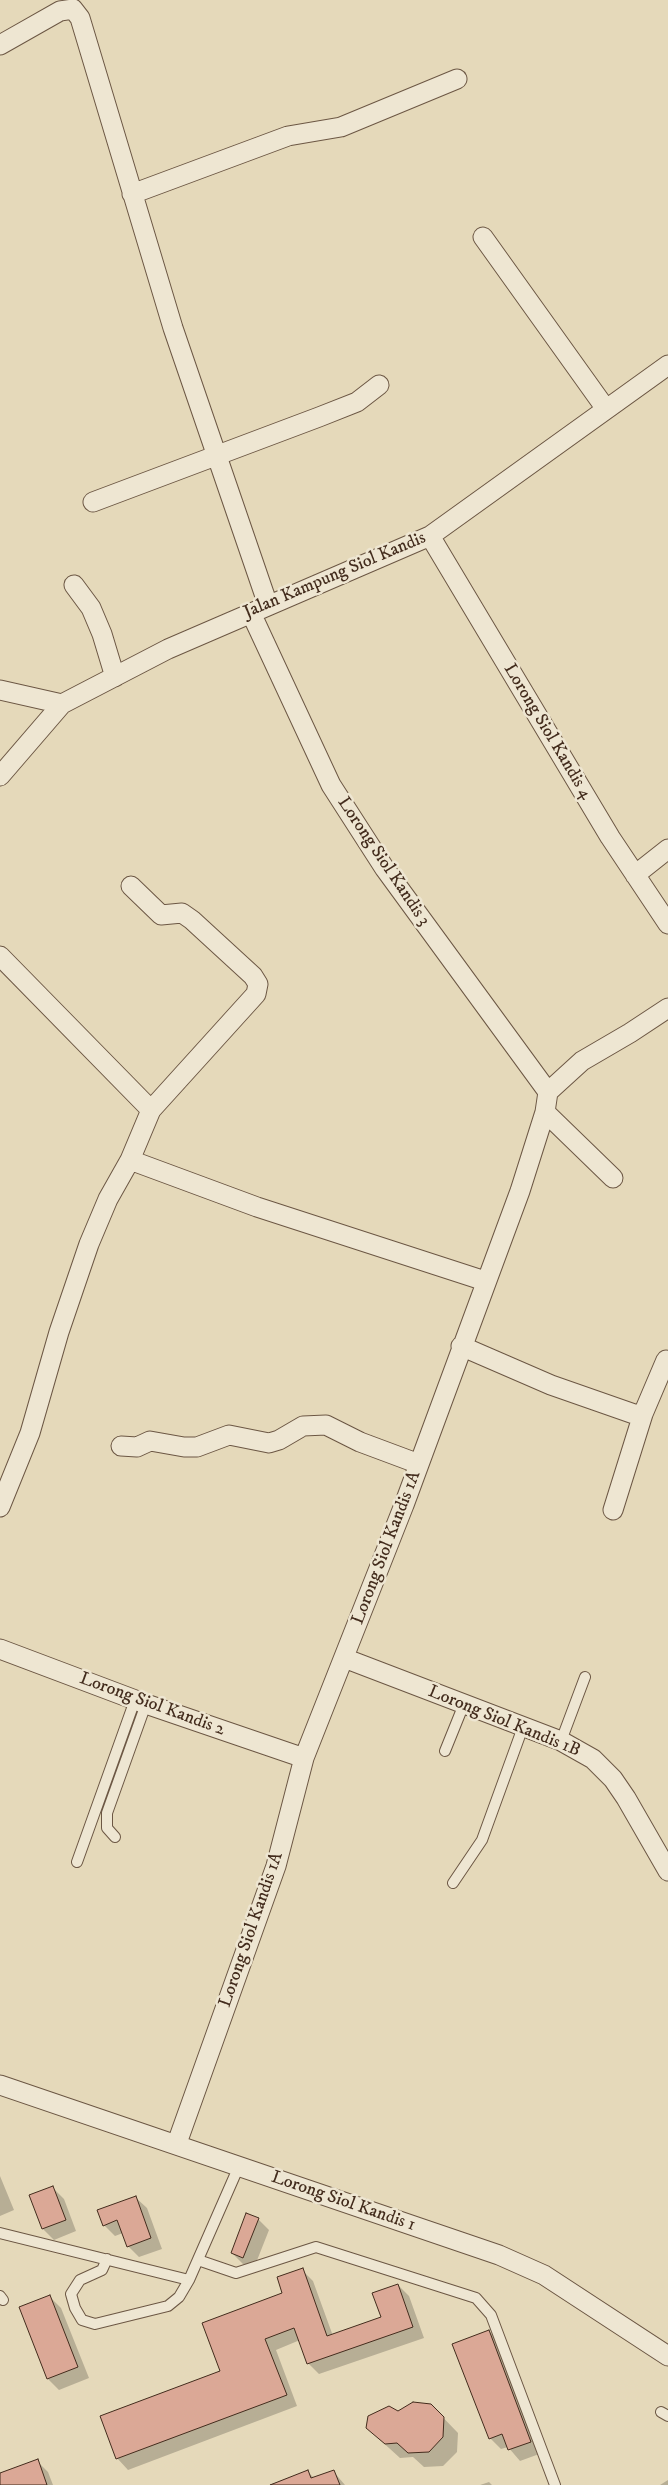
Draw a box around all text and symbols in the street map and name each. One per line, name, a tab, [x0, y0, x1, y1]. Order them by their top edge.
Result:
street label: Jalan Kampung Siol Kandis	[241, 528, 429, 624]
street label: Lorong Siol Kandis 4	[498, 660, 596, 804]
street label: Lorong Siol Kandis 3	[332, 793, 434, 931]
street label: Lorong Siol Kandis 1A	[348, 1468, 426, 1628]
street label: Lorong Siol Kandis 2	[76, 1669, 228, 1741]
street label: Lorong Siol Kandis 1B	[425, 1682, 583, 1762]
street label: Lorong Siol Kandis 1A	[215, 1850, 289, 2010]
street label: Lorong Siol Kandis 1	[268, 2167, 418, 2237]

